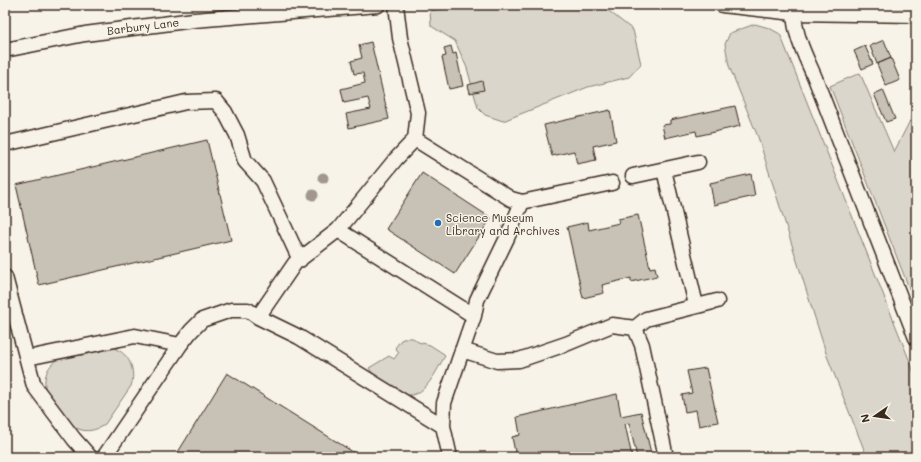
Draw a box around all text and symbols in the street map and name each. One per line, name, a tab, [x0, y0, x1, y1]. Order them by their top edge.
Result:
street label: Barbury Lane	[106, 14, 180, 38]
place label: Science Museum Library and Archives	[446, 210, 560, 238]
marker: Science Museum Library and Archives	[433, 218, 443, 228]
north arrow	[855, 396, 895, 436]
text: N	[857, 413, 873, 424]

